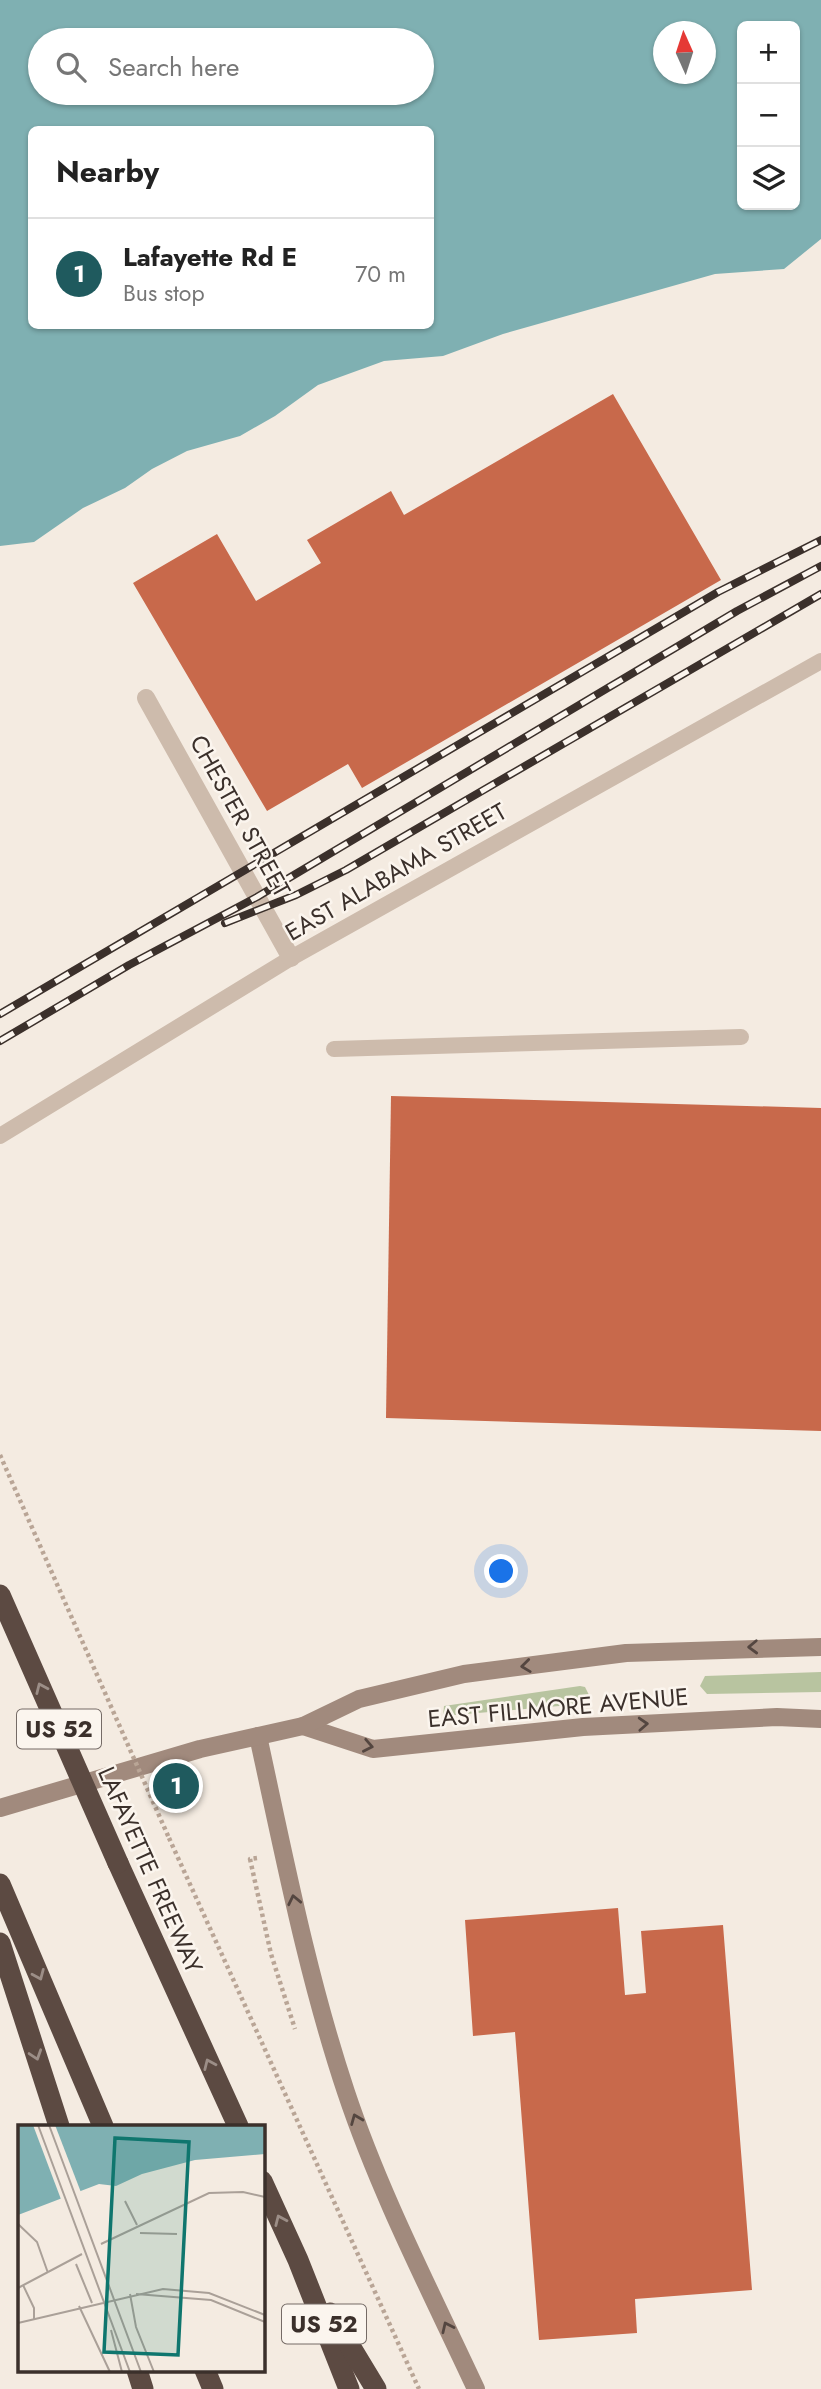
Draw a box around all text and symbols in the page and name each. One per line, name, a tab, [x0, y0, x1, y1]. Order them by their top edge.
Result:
north arrow	[653, 21, 716, 84]
map controls	[737, 21, 800, 210]
button: +	[737, 21, 800, 84]
search box	[28, 28, 434, 105]
icon: search	[52, 48, 90, 86]
text: Search here	[108, 48, 240, 86]
button: −	[737, 84, 800, 147]
button: layers	[737, 147, 800, 210]
text: Nearby	[56, 150, 159, 193]
text: Lafayette Rd E	[123, 238, 297, 276]
text: 1	[73, 257, 85, 291]
text: 70 m	[355, 257, 406, 291]
text: Bus stop	[123, 276, 205, 310]
street label: CHESTER STREET	[181, 728, 299, 903]
street label: EAST ALABAMA STREET	[279, 794, 513, 949]
your location	[484, 1554, 518, 1588]
one-way arrow	[747, 1640, 758, 1655]
one-way arrow	[520, 1658, 532, 1673]
street label: EAST FILLMORE AVENUE	[426, 1679, 690, 1736]
one-way arrow	[35, 1683, 49, 1696]
road number: US 52	[17, 1710, 101, 1748]
one-way arrow	[638, 1716, 649, 1731]
one-way arrow	[363, 1738, 374, 1753]
pin: 1	[153, 1760, 199, 1812]
street label: LAFAYETTE FREEWAY	[89, 1761, 212, 1979]
one-way arrow	[287, 1894, 302, 1906]
one-way arrow	[31, 1968, 45, 1980]
one-way arrow	[28, 2048, 42, 2060]
one-way arrow	[203, 2059, 217, 2072]
one-way arrow	[351, 2113, 365, 2125]
inset map	[18, 2125, 264, 2372]
one-way arrow	[274, 2215, 288, 2228]
road number: US 52	[282, 2304, 366, 2344]
one-way arrow	[442, 2322, 456, 2334]

